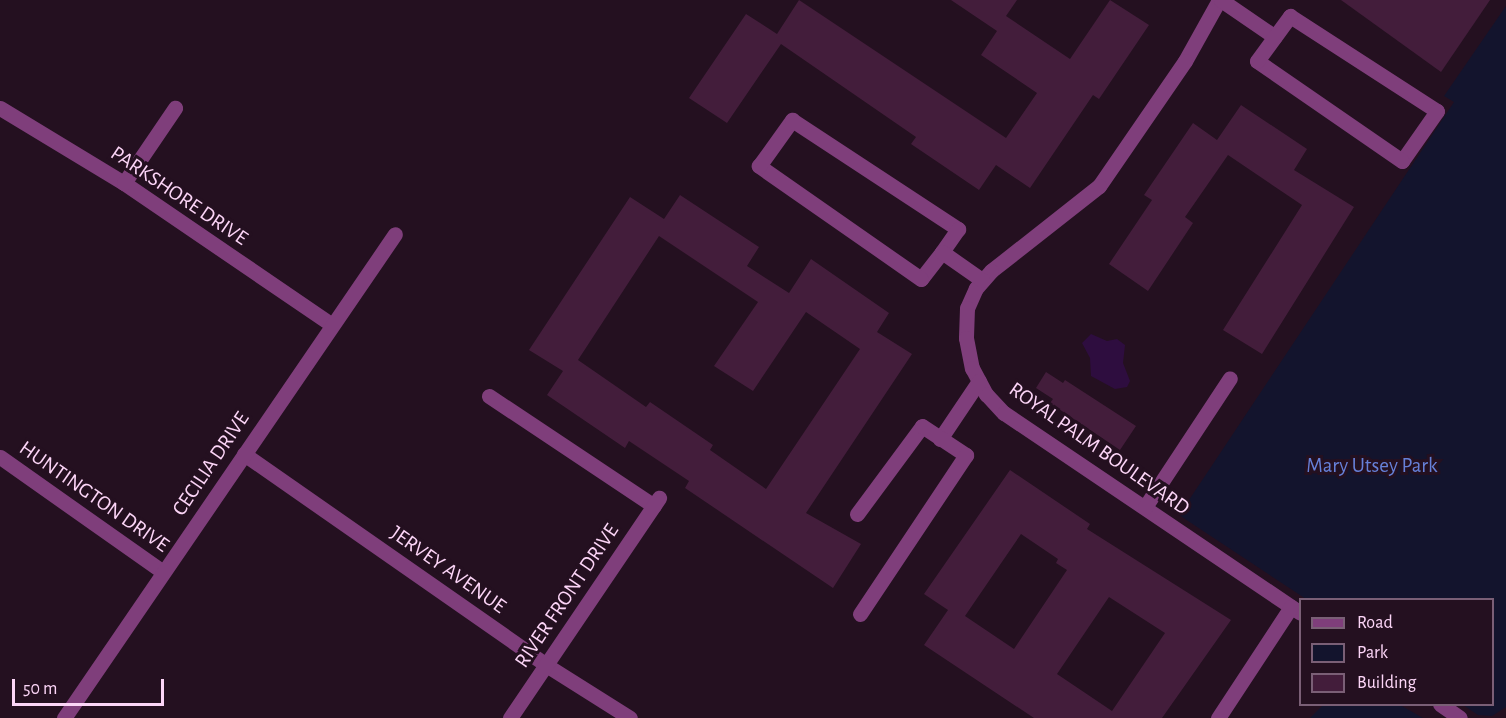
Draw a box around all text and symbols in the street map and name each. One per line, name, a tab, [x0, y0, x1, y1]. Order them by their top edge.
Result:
street label: PARKSHORE DRIVE	[106, 141, 252, 251]
street label: ROYAL PALM BOULEVARD	[1004, 377, 1194, 521]
street label: CECILIA DRIVE	[167, 407, 255, 521]
street label: HUNTINGTON DRIVE	[14, 436, 174, 558]
park label: Mary Utsey Park	[1306, 453, 1438, 479]
street label: RIVER FRONT DRIVE	[510, 519, 624, 673]
street label: JERVEY AVENUE	[385, 521, 511, 619]
legend	[1299, 598, 1494, 706]
text: Road	[1357, 614, 1393, 632]
text: Park	[1357, 644, 1388, 662]
scale bar	[15, 667, 166, 705]
text: Building	[1357, 674, 1416, 692]
text: 50 m	[23, 680, 57, 698]

